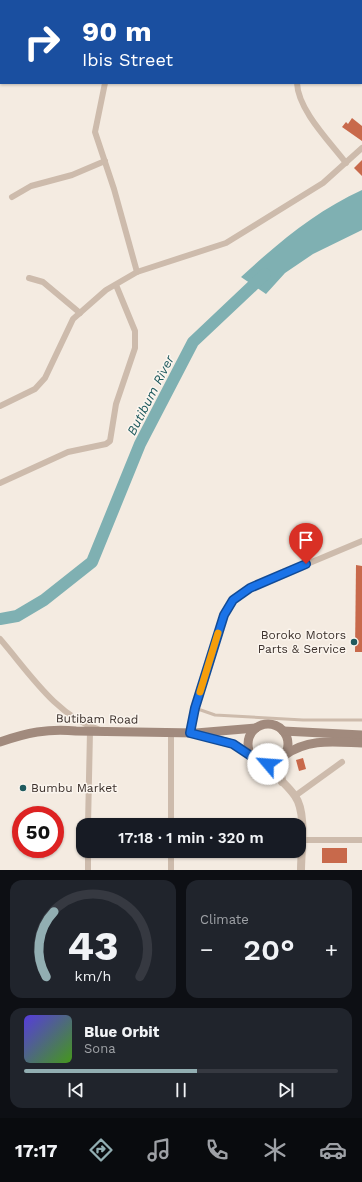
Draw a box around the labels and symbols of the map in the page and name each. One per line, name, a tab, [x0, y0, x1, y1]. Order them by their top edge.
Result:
water label: Butibum River	[124, 352, 177, 438]
pin	[289, 523, 323, 564]
place label: Boroko Motors Parts & Service	[258, 628, 346, 656]
marker: Boroko Motors Parts & Service	[349, 637, 359, 647]
street label: Butibam Road	[56, 711, 138, 727]
position arrow	[247, 743, 289, 785]
place label: Bumbu Market	[31, 781, 117, 795]
marker: Bumbu Market	[18, 783, 28, 793]
speed limit sign: 50	[12, 806, 64, 858]

